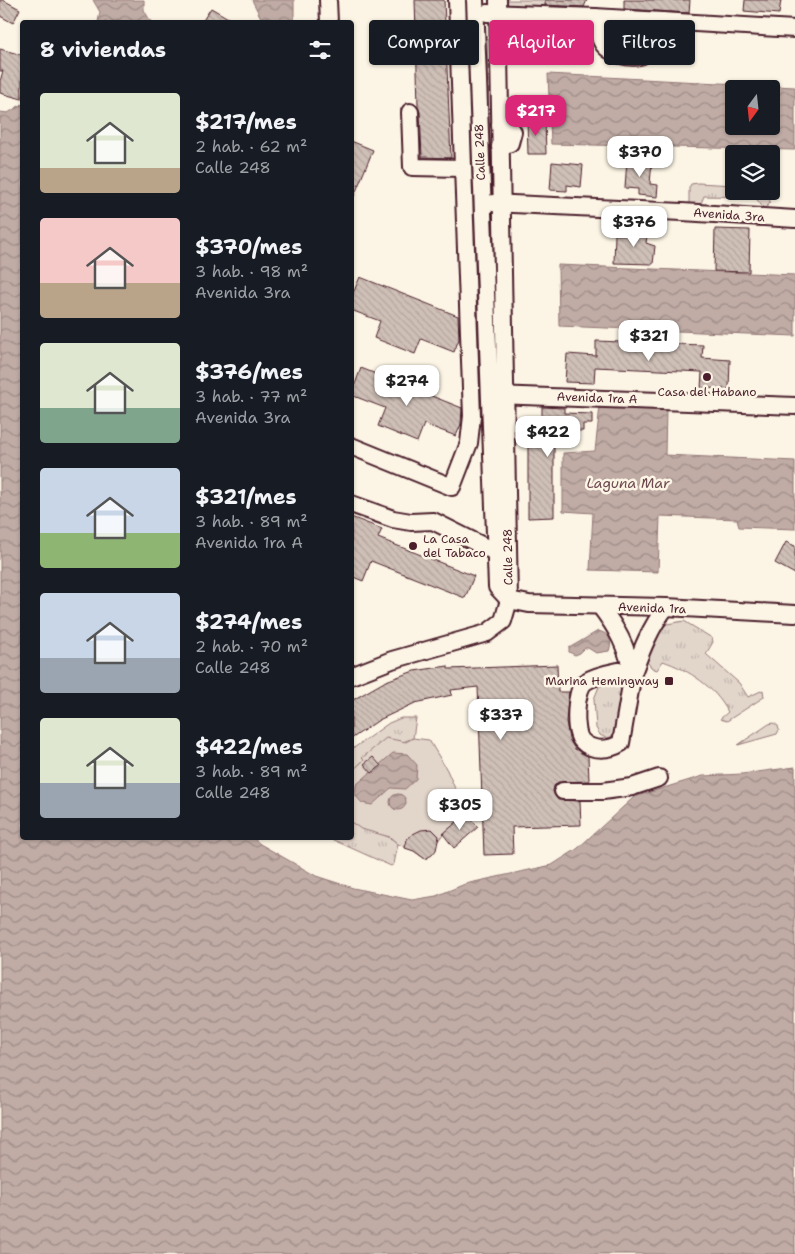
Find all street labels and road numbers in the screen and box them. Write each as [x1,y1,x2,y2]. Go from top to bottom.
street label: Calle 248 [471,123,489,181]
street label: Avenida 3ra [693,205,766,226]
street label: Avenida 1ra A [556,389,638,407]
street label: Calle 248 [500,528,516,586]
street label: Avenida 1ra [618,599,687,617]

